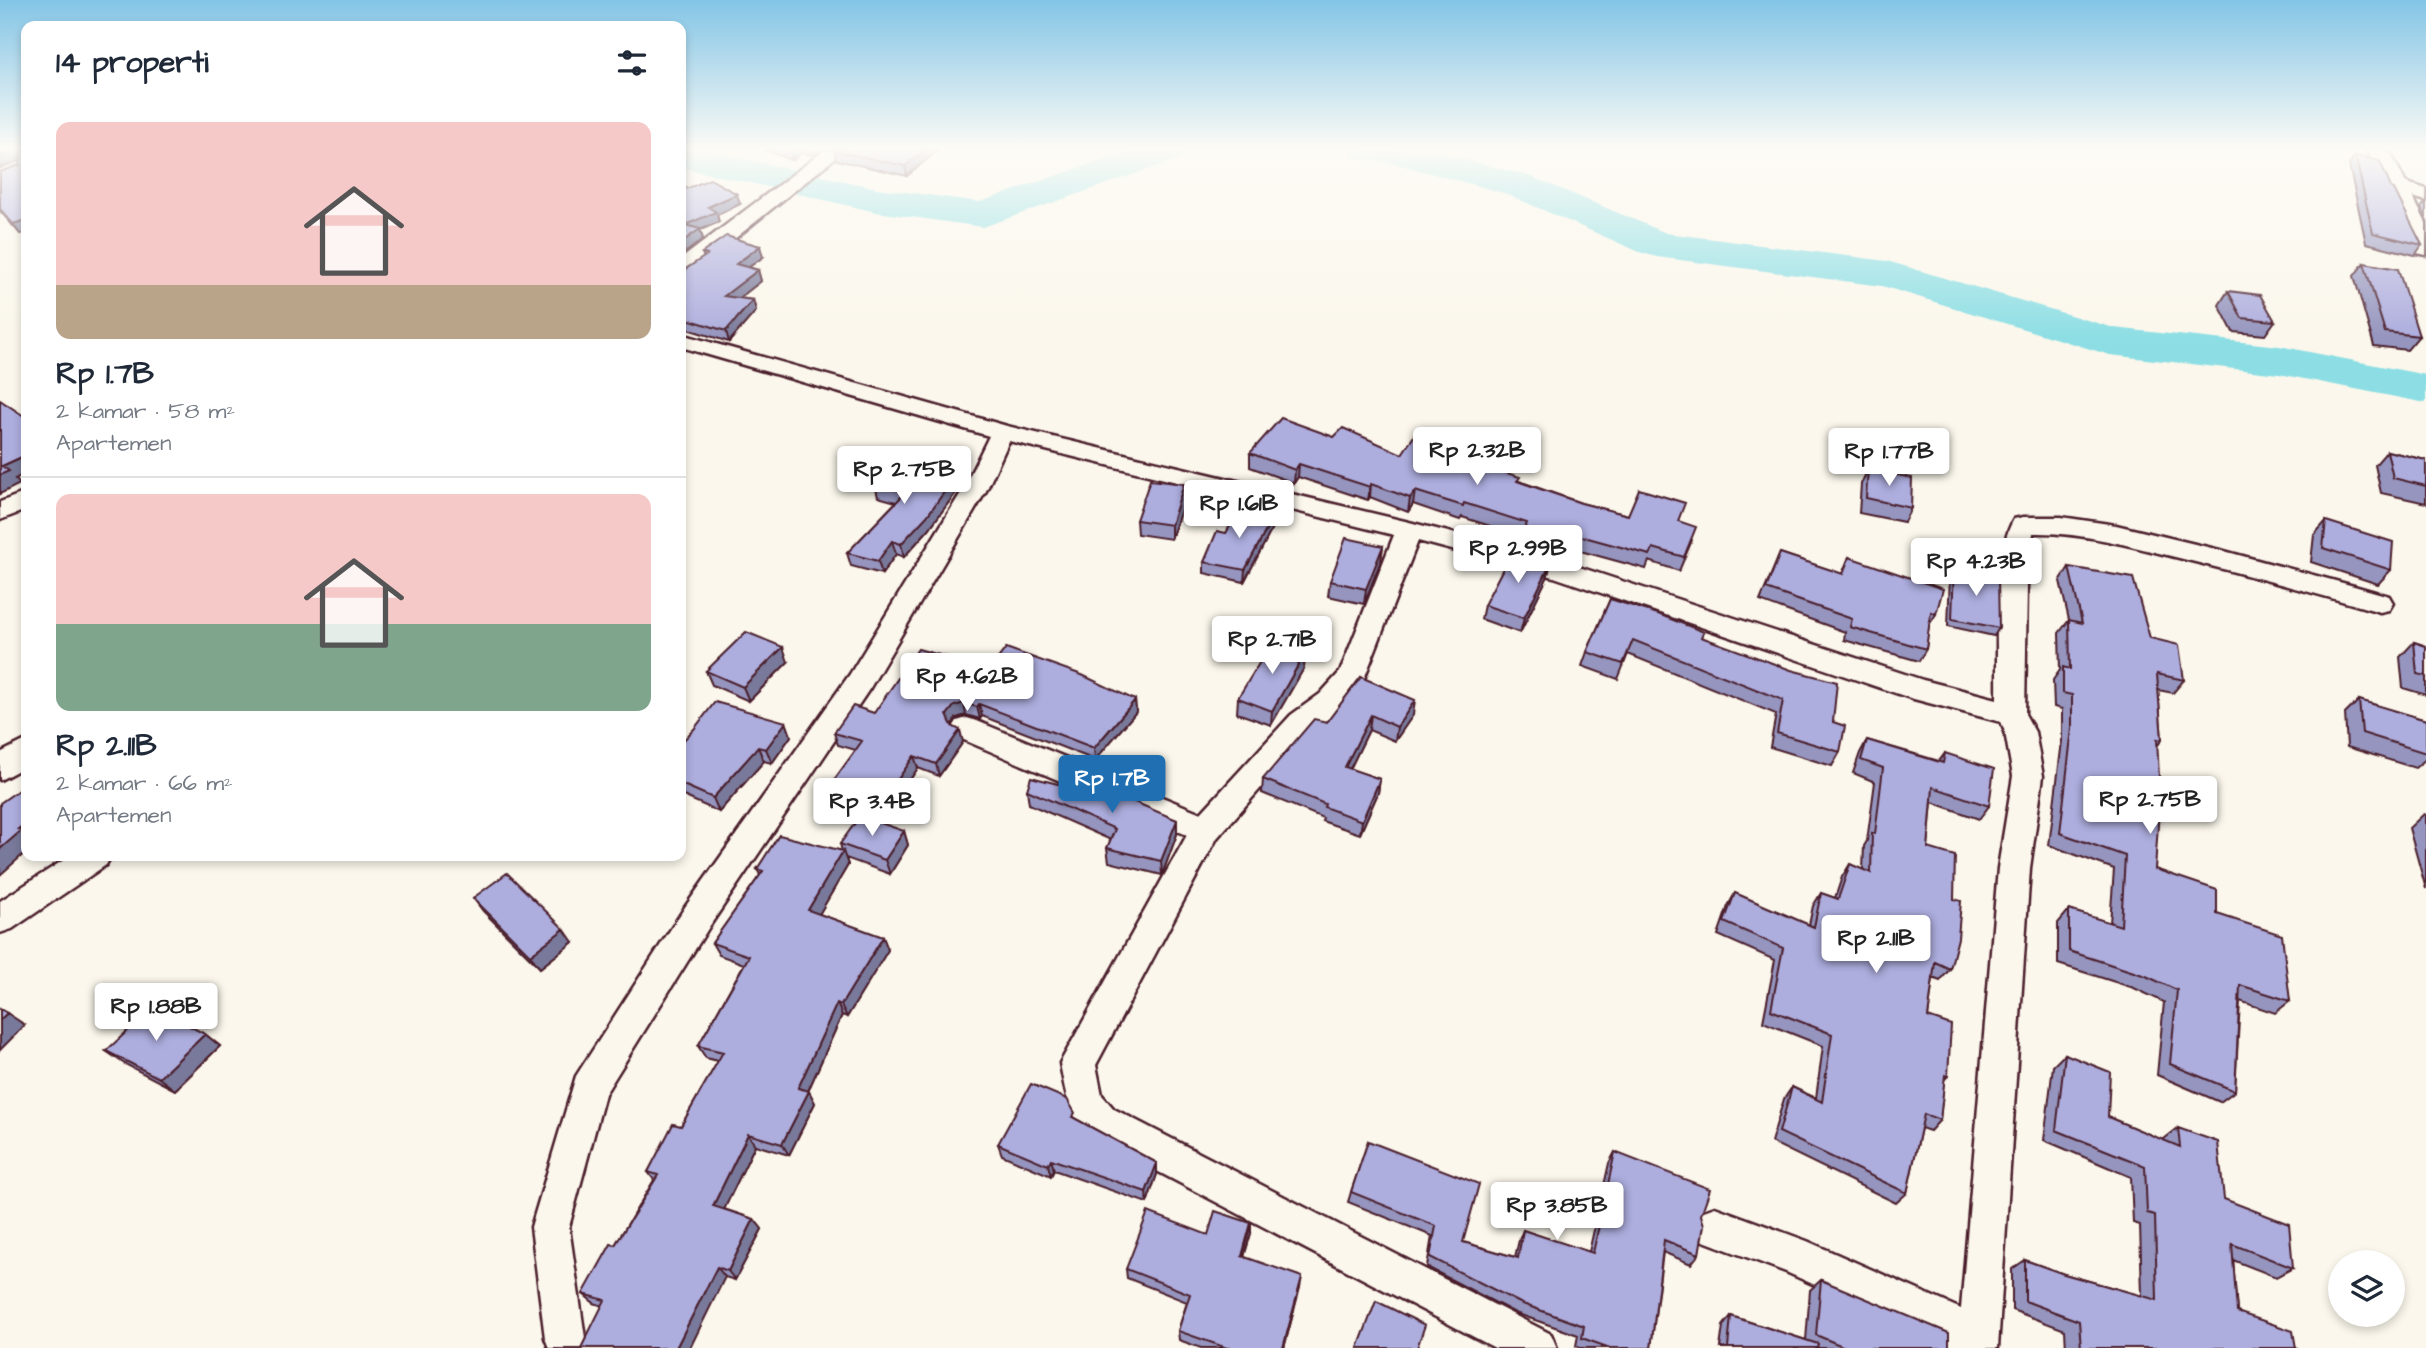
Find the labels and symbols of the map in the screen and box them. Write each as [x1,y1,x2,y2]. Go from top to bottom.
pin: Rp 2.32B [1405,428,1549,487]
pin: Rp 1.77B [1817,428,1961,488]
pin: Rp 2.75B [832,447,976,506]
pin: Rp 1.61B [1167,480,1311,540]
pin: Rp 2.99B [1446,526,1590,585]
pin: Rp 4.23B [1904,538,2048,598]
pin: Rp 2.71B [1200,616,1344,676]
pin: Rp 4.62B [895,654,1039,713]
pin: Rp 1.7B [1047,756,1177,815]
pin: Rp 2.75B [2078,776,2222,836]
pin: Rp 3.4B [807,778,937,838]
pin: Rp 2.11B [1804,916,1948,975]
pin: Rp 1.88B [84,984,228,1043]
pin: Rp 3.85B [1485,1182,1629,1242]

